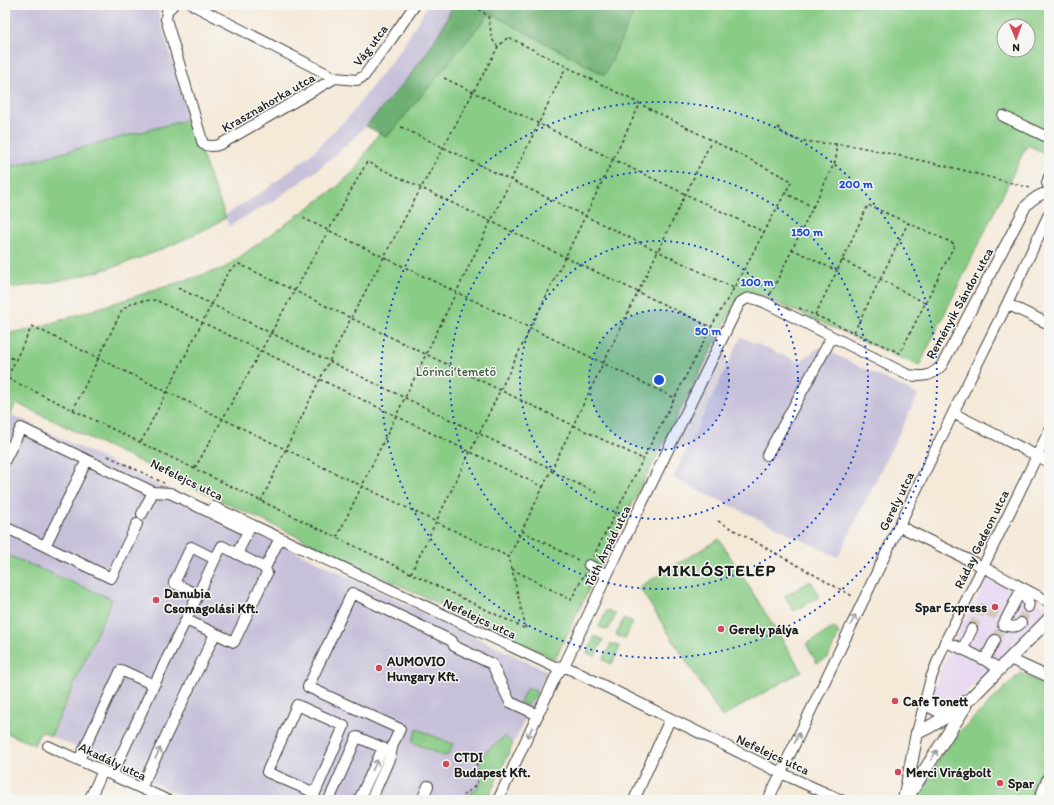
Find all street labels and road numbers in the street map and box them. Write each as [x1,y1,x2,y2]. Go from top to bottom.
street label: Vág utca [350,21,391,69]
street label: Krasznahorka utca [219,69,318,135]
street label: Reményik Sándor utca [923,245,996,361]
street label: Nefelejcs utca [148,455,226,504]
street label: Gerely utca [876,469,917,533]
street label: Ráday Gedeon utca [951,487,1012,591]
street label: Tóth Árpád utca [581,503,634,589]
street label: Nefelejcs utca [441,595,519,642]
street label: Nefelejcs utca [734,731,812,778]
street label: Akadály utca [77,739,149,784]

